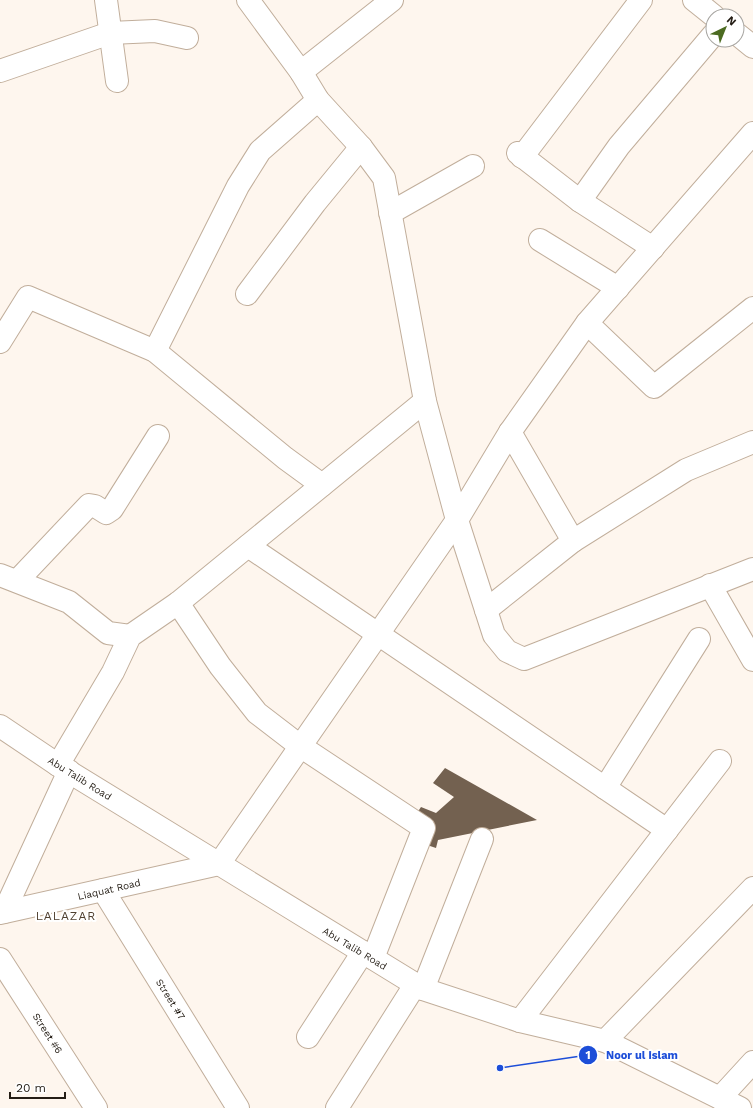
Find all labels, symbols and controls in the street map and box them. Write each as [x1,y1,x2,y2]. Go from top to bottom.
north arrow [705,8,745,48]
text: N [724,14,739,29]
street label: Abu Talib Road [46,755,113,802]
street label: Liaquat Road [77,877,142,902]
district label: LALAZAR [36,909,96,923]
street label: Abu Talib Road [321,925,389,972]
street label: Street #7 [154,977,188,1022]
street label: Street #6 [30,1011,65,1056]
callout: Noor ul islam [578,1043,687,1066]
text: 1 [585,1048,591,1062]
text: Noor ul islam [606,1049,678,1062]
scale bar [10,1074,65,1100]
text: 20 m [16,1081,46,1095]

